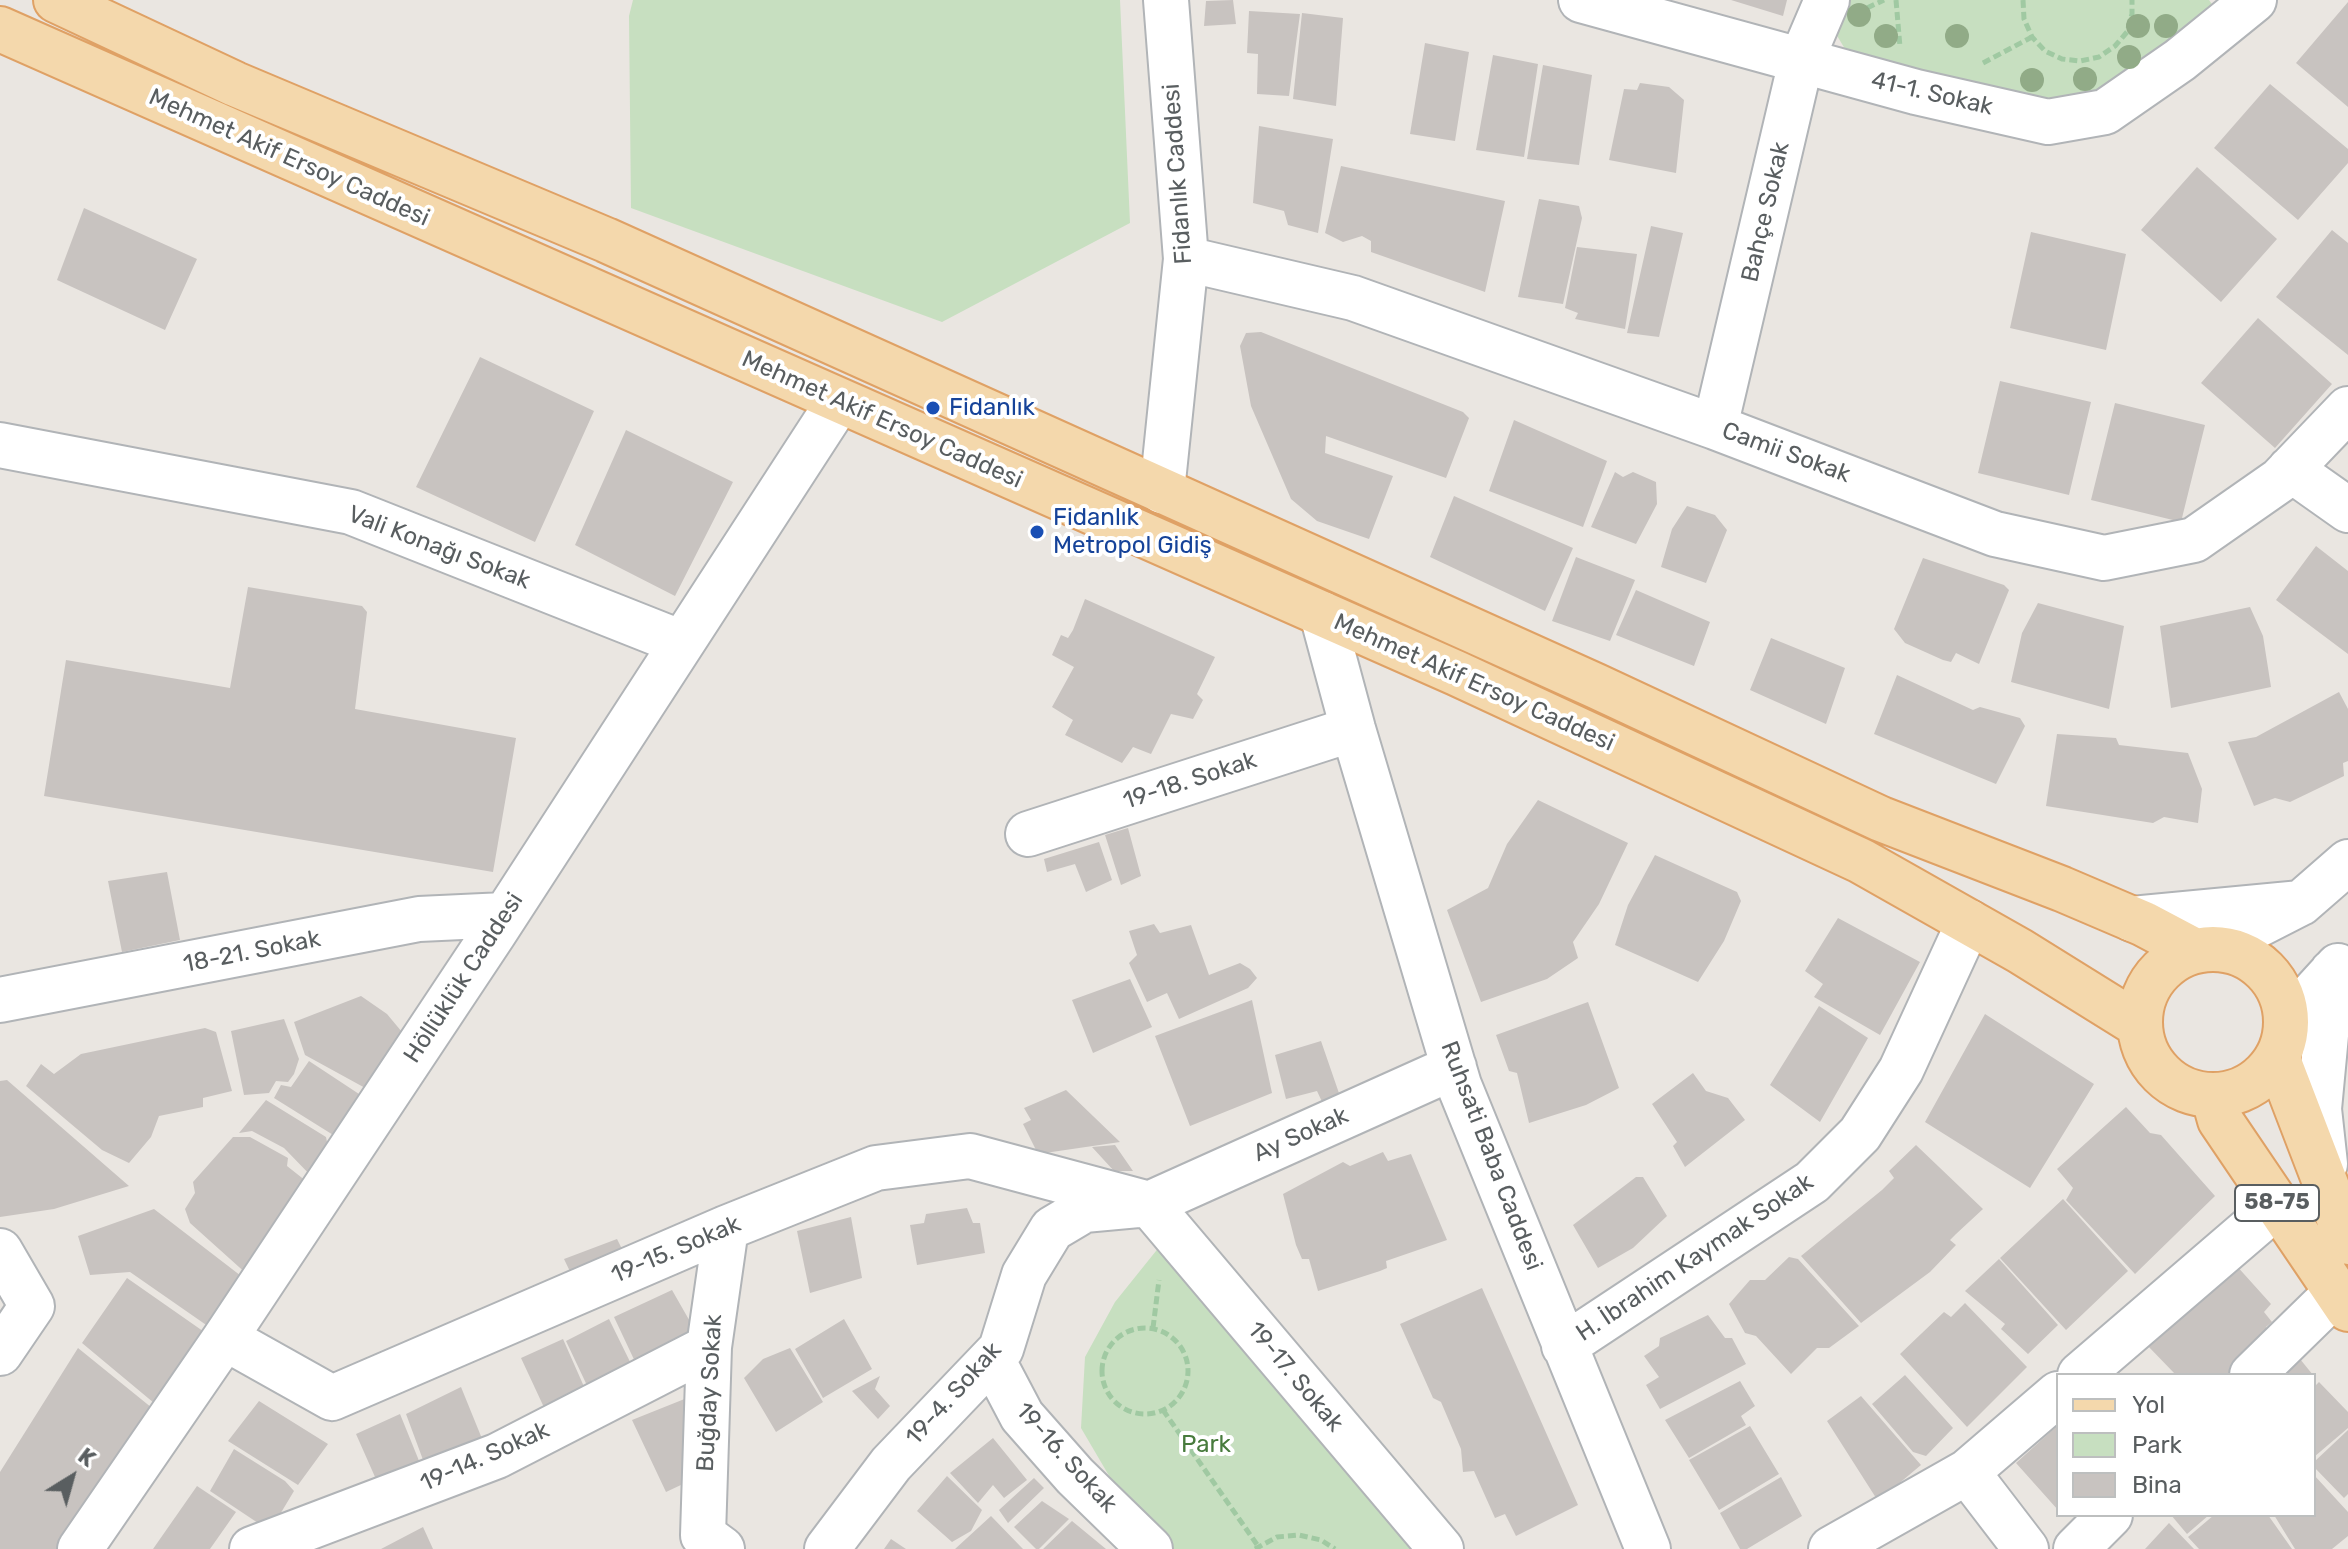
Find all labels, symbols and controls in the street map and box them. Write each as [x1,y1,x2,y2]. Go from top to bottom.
street label: 41-1. Sokak [1868,66,1996,122]
street label: Mehmet Akif Ersoy Caddesi [144,83,434,233]
street label: Fidanlık Caddesi [1157,83,1199,265]
street label: Bahçe Sokak [1736,139,1796,285]
street label: Mehmet Akif Ersoy Caddesi [737,345,1027,495]
place label: Fidanlık [949,394,1035,422]
marker: Fidanlık [924,399,942,417]
street label: Camii Sokak [1718,416,1854,490]
street label: Vali Konağı Sokak [344,500,534,596]
place label: Fidanlık Metropol Gidiş [1053,504,1212,560]
marker: Fidanlık Metropol Gidiş [1028,523,1046,541]
street label: Mehmet Akif Ersoy Caddesi [1329,608,1619,758]
street label: 19-18. Sokak [1120,746,1260,816]
street label: Höllüklük Caddesi [398,887,530,1069]
street label: 18-21. Sokak [181,925,323,979]
street label: Ruhsati Baba Caddesi [1434,1037,1548,1275]
street label: Ay Sokak [1249,1101,1353,1169]
street label: H. İbrahim Kaymak Sokak [1571,1168,1819,1348]
road number: 58-75 [2235,1185,2319,1221]
street label: 19-15. Sokak [607,1210,745,1290]
street label: Buğday Sokak [691,1314,729,1472]
street label: 19-17. Sokak [1241,1316,1349,1438]
street label: 19-4. Sokak [900,1337,1008,1451]
legend [2056,1373,2316,1517]
text: Yol [2132,1391,2165,1419]
street label: 19-16. Sokak [1009,1397,1123,1519]
street label: 19-14. Sokak [416,1416,554,1498]
park label: Park [1181,1431,1231,1459]
text: Park [2132,1431,2182,1459]
north arrow [32,1437,112,1517]
text: K [73,1442,101,1473]
text: Bina [2132,1471,2182,1499]

